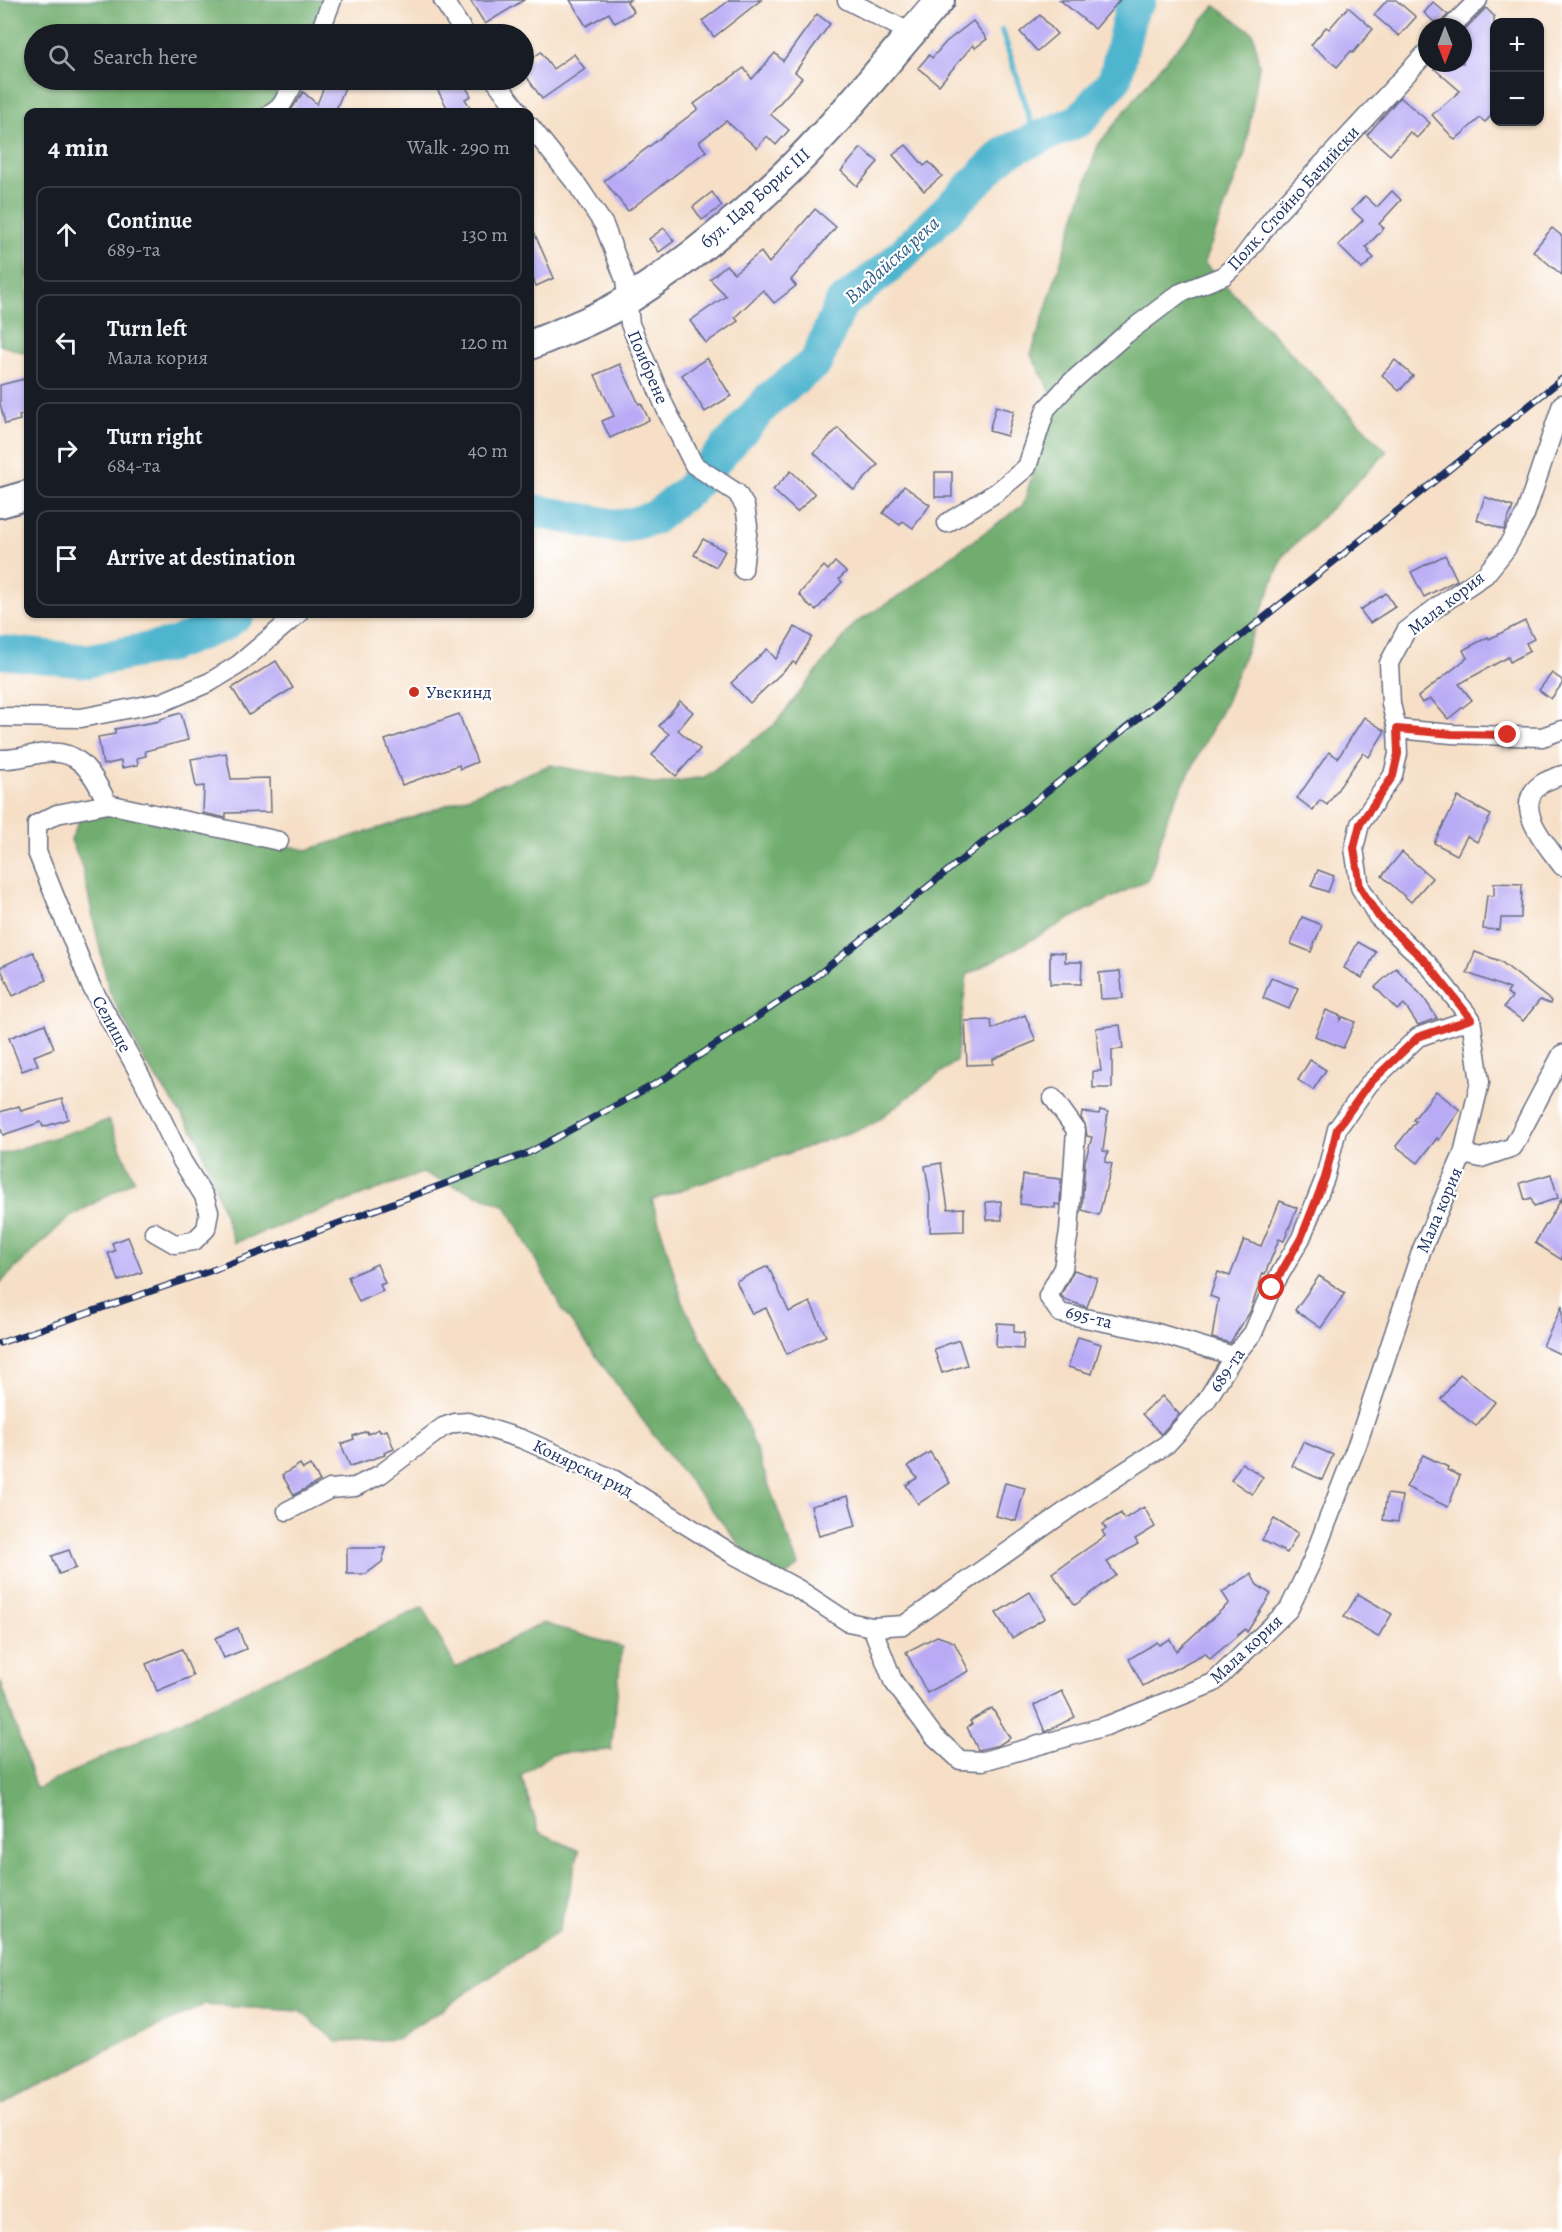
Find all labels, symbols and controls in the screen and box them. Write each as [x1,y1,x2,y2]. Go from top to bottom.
north arrow [1418,18,1472,72]
map controls [1490,18,1544,126]
button: + [1490,18,1544,72]
search box [24,24,534,90]
icon: search [45,41,78,74]
text: Search here [93,42,198,72]
button: − [1490,72,1544,126]
street label: Полк. Стойно Бачийски [1222,120,1364,276]
text: 4 min [48,130,109,165]
text: Walk · 290 m [407,134,510,161]
street label: бул. Цар Борис III [695,142,815,254]
text: Continue [107,206,192,236]
water label: Владайска река [839,210,945,310]
icon: ahead [50,218,83,251]
text: 130 m [462,221,508,248]
text: 689-та [107,236,161,263]
text: Turn left [107,314,187,344]
icon: left [50,326,83,359]
street label: Поибрене [622,326,674,408]
text: 120 m [460,329,508,356]
text: Мала кория [107,344,208,371]
text: Turn right [107,422,203,452]
icon: right [50,434,83,467]
text: 40 m [468,437,508,464]
text: 684-та [107,452,161,479]
icon: arrive [50,542,83,575]
text: Arrive at destination [107,543,296,573]
street label: Мала кория [1403,566,1489,640]
place label: Увекинд [426,680,492,704]
marker: Увекинд [407,685,421,699]
route end [1494,721,1520,747]
street label: Селище [87,991,137,1057]
street label: Мала кория [1410,1163,1468,1257]
route start [1258,1274,1284,1300]
street label: 695-та [1063,1300,1116,1335]
street label: 689-та [1204,1343,1251,1397]
street label: Конярски рид [529,1433,637,1503]
street label: Мала кория [1205,1609,1287,1689]

